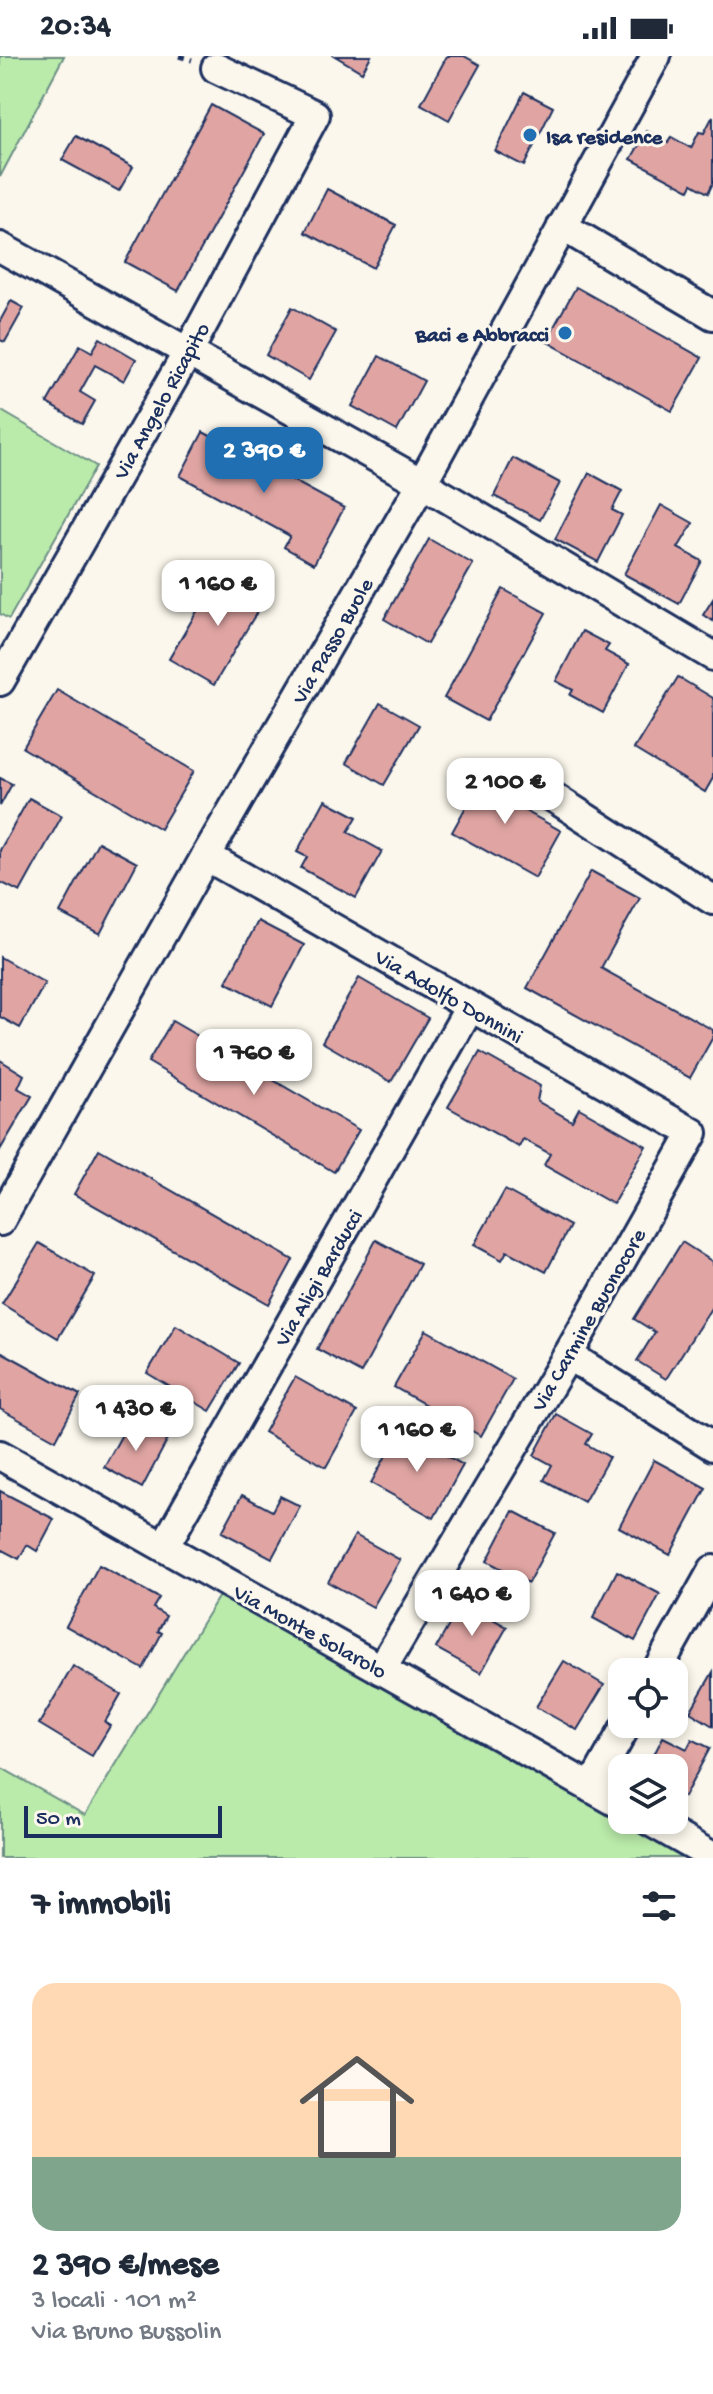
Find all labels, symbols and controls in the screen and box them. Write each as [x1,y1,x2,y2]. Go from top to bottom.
text: 20:34 [40,11,111,46]
marker: Isa residence [521,126,539,144]
place label: Isa residence [546,126,663,152]
street label: Via Angelo Ricapito [109,319,217,486]
place label: Baci e Abbracci [415,324,549,350]
marker: Baci e Abbracci [556,324,574,342]
pin: 2 390 € [190,427,338,495]
text: 2 390 € [223,437,305,468]
pin: 1 160 € [144,560,292,628]
text: 1 160 € [180,570,256,601]
street label: Via Passo Buole [288,574,381,710]
pin: 2 100 € [431,758,579,826]
text: 2 100 € [465,768,545,799]
street label: Via Adolfo Donnini [368,945,527,1051]
pin: 1 760 € [180,1029,328,1097]
text: 1 760 € [214,1039,294,1070]
street label: Via Aligi Barducci [270,1206,370,1353]
street label: Via Carmine Buonocore [527,1224,654,1418]
pin: 1 430 € [62,1385,210,1453]
text: 1 430 € [97,1395,175,1426]
pin: 1 160 € [343,1406,491,1474]
text: 1 160 € [379,1416,455,1447]
pin: 1 640 € [398,1570,546,1638]
street label: Via Monte Solarolo [227,1580,390,1686]
text: 1 640 € [433,1580,511,1611]
map controls [608,1658,688,1834]
button: locate [608,1658,688,1738]
button: layers [608,1754,688,1834]
scale bar [24,1802,222,1838]
text: 50 m [36,1807,81,1833]
icon: filters [637,1884,681,1928]
text: 7 immobili [32,1886,171,1926]
icon: home [285,2035,429,2179]
text: 2 390 €/mese [32,2247,219,2287]
text: 3 locali · 101 m² [32,2287,197,2318]
text: Via Bruno Bussolin [32,2318,221,2349]

